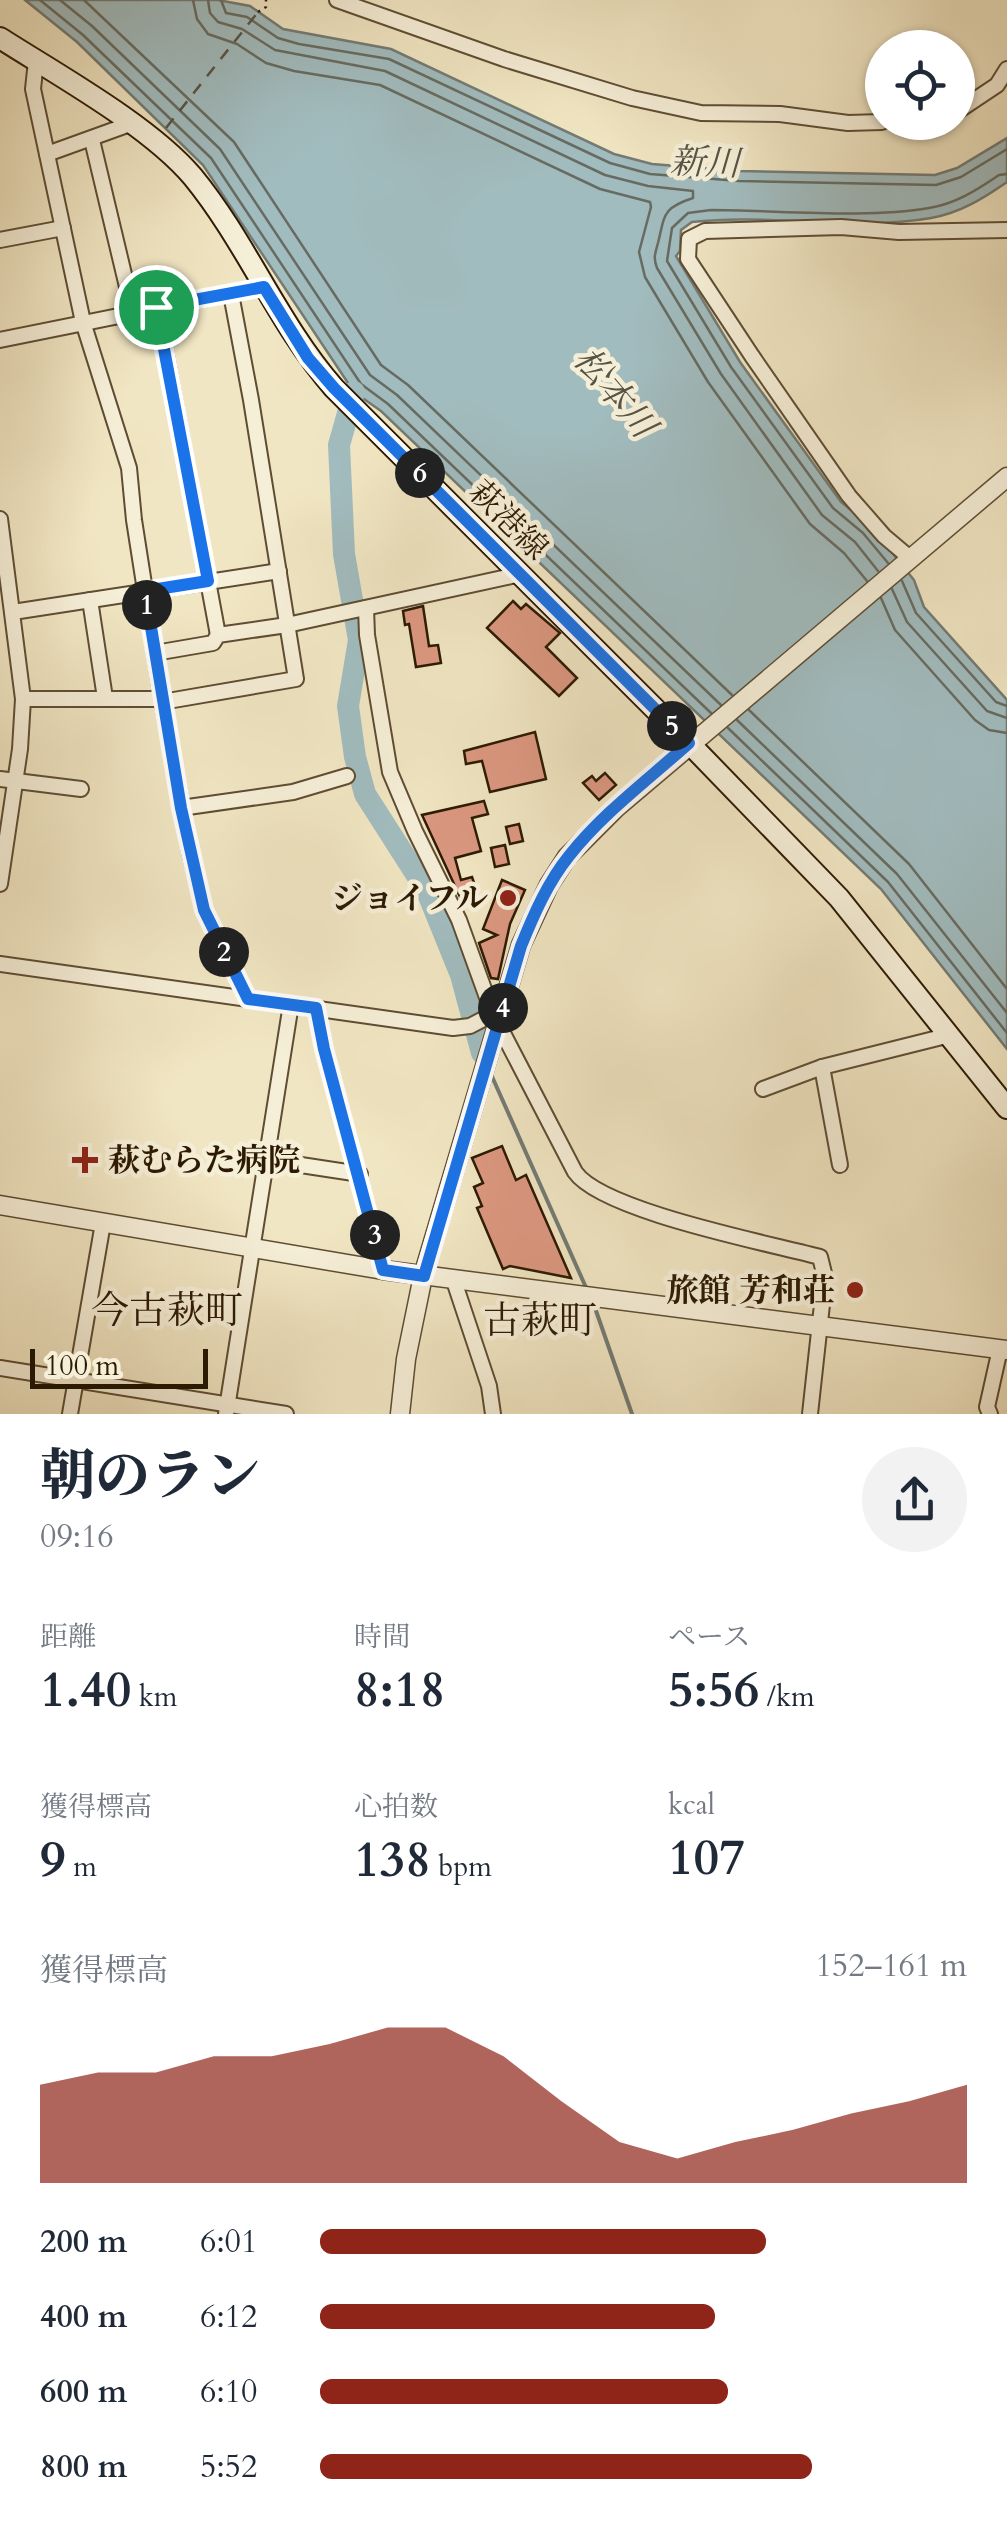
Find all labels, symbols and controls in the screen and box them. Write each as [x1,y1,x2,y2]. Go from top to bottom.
map controls [865,30,975,140]
button: locate [865,30,975,140]
water label: 新川 [669,138,745,188]
pin [114,265,199,350]
icon: arrive [129,280,184,335]
water label: 松本川 [562,337,669,451]
pin: 6 [395,448,445,498]
text: 6 [413,454,427,492]
street label: 萩港線 [459,471,558,570]
pin: 1 [122,580,172,630]
text: 1 [140,586,154,624]
pin: 5 [647,701,697,751]
text: 5 [665,707,679,745]
place label: ジョイフル [331,877,488,921]
marker: ジョイフル [497,887,519,909]
pin: 2 [199,927,249,977]
text: 2 [217,933,231,971]
pin: 4 [478,983,528,1033]
text: 4 [496,989,510,1027]
place label: 萩むらた病院 [108,1139,300,1183]
marker: 萩むらた病院 [72,1147,98,1173]
pin: 3 [350,1210,400,1260]
text: 3 [368,1216,382,1254]
place label: 旅館 芳和荘 [666,1269,835,1313]
marker: 旅館 芳和荘 [844,1279,866,1301]
district label: 今古萩町 [91,1285,243,1337]
district label: 古萩町 [483,1295,597,1347]
scale bar [30,1344,208,1388]
text: 100 m [45,1347,119,1385]
text: 朝のラン [40,1440,260,1514]
button: share [862,1447,967,1552]
text: 09:16 [40,1515,114,1559]
text: 距離 [40,1618,96,1656]
text: 時間 [354,1618,410,1656]
text: ペース [668,1618,751,1656]
text: 1.40 [40,1656,131,1724]
text: 8:18 [354,1656,445,1724]
text: 5:56 [668,1656,759,1724]
text: km [131,1678,178,1716]
text: /km [759,1678,815,1716]
text: kcal [668,1786,715,1824]
text: 獲得標高 [40,1788,152,1826]
text: 心拍数 [354,1788,438,1826]
text: 107 [668,1824,745,1892]
text: 9 [40,1826,66,1894]
text: 138 [354,1826,431,1894]
text: m [66,1848,97,1886]
text: bpm [431,1848,492,1886]
text: 152–161 m [815,1944,967,1988]
text: 獲得標高 [40,1949,168,1993]
text: 200 m [40,2220,127,2264]
text: 6:01 [200,2220,257,2264]
text: 400 m [40,2295,127,2339]
text: 6:12 [200,2295,257,2339]
text: 600 m [40,2370,127,2414]
text: 6:10 [200,2370,257,2414]
text: 800 m [40,2445,127,2489]
text: 5:52 [200,2445,257,2489]

